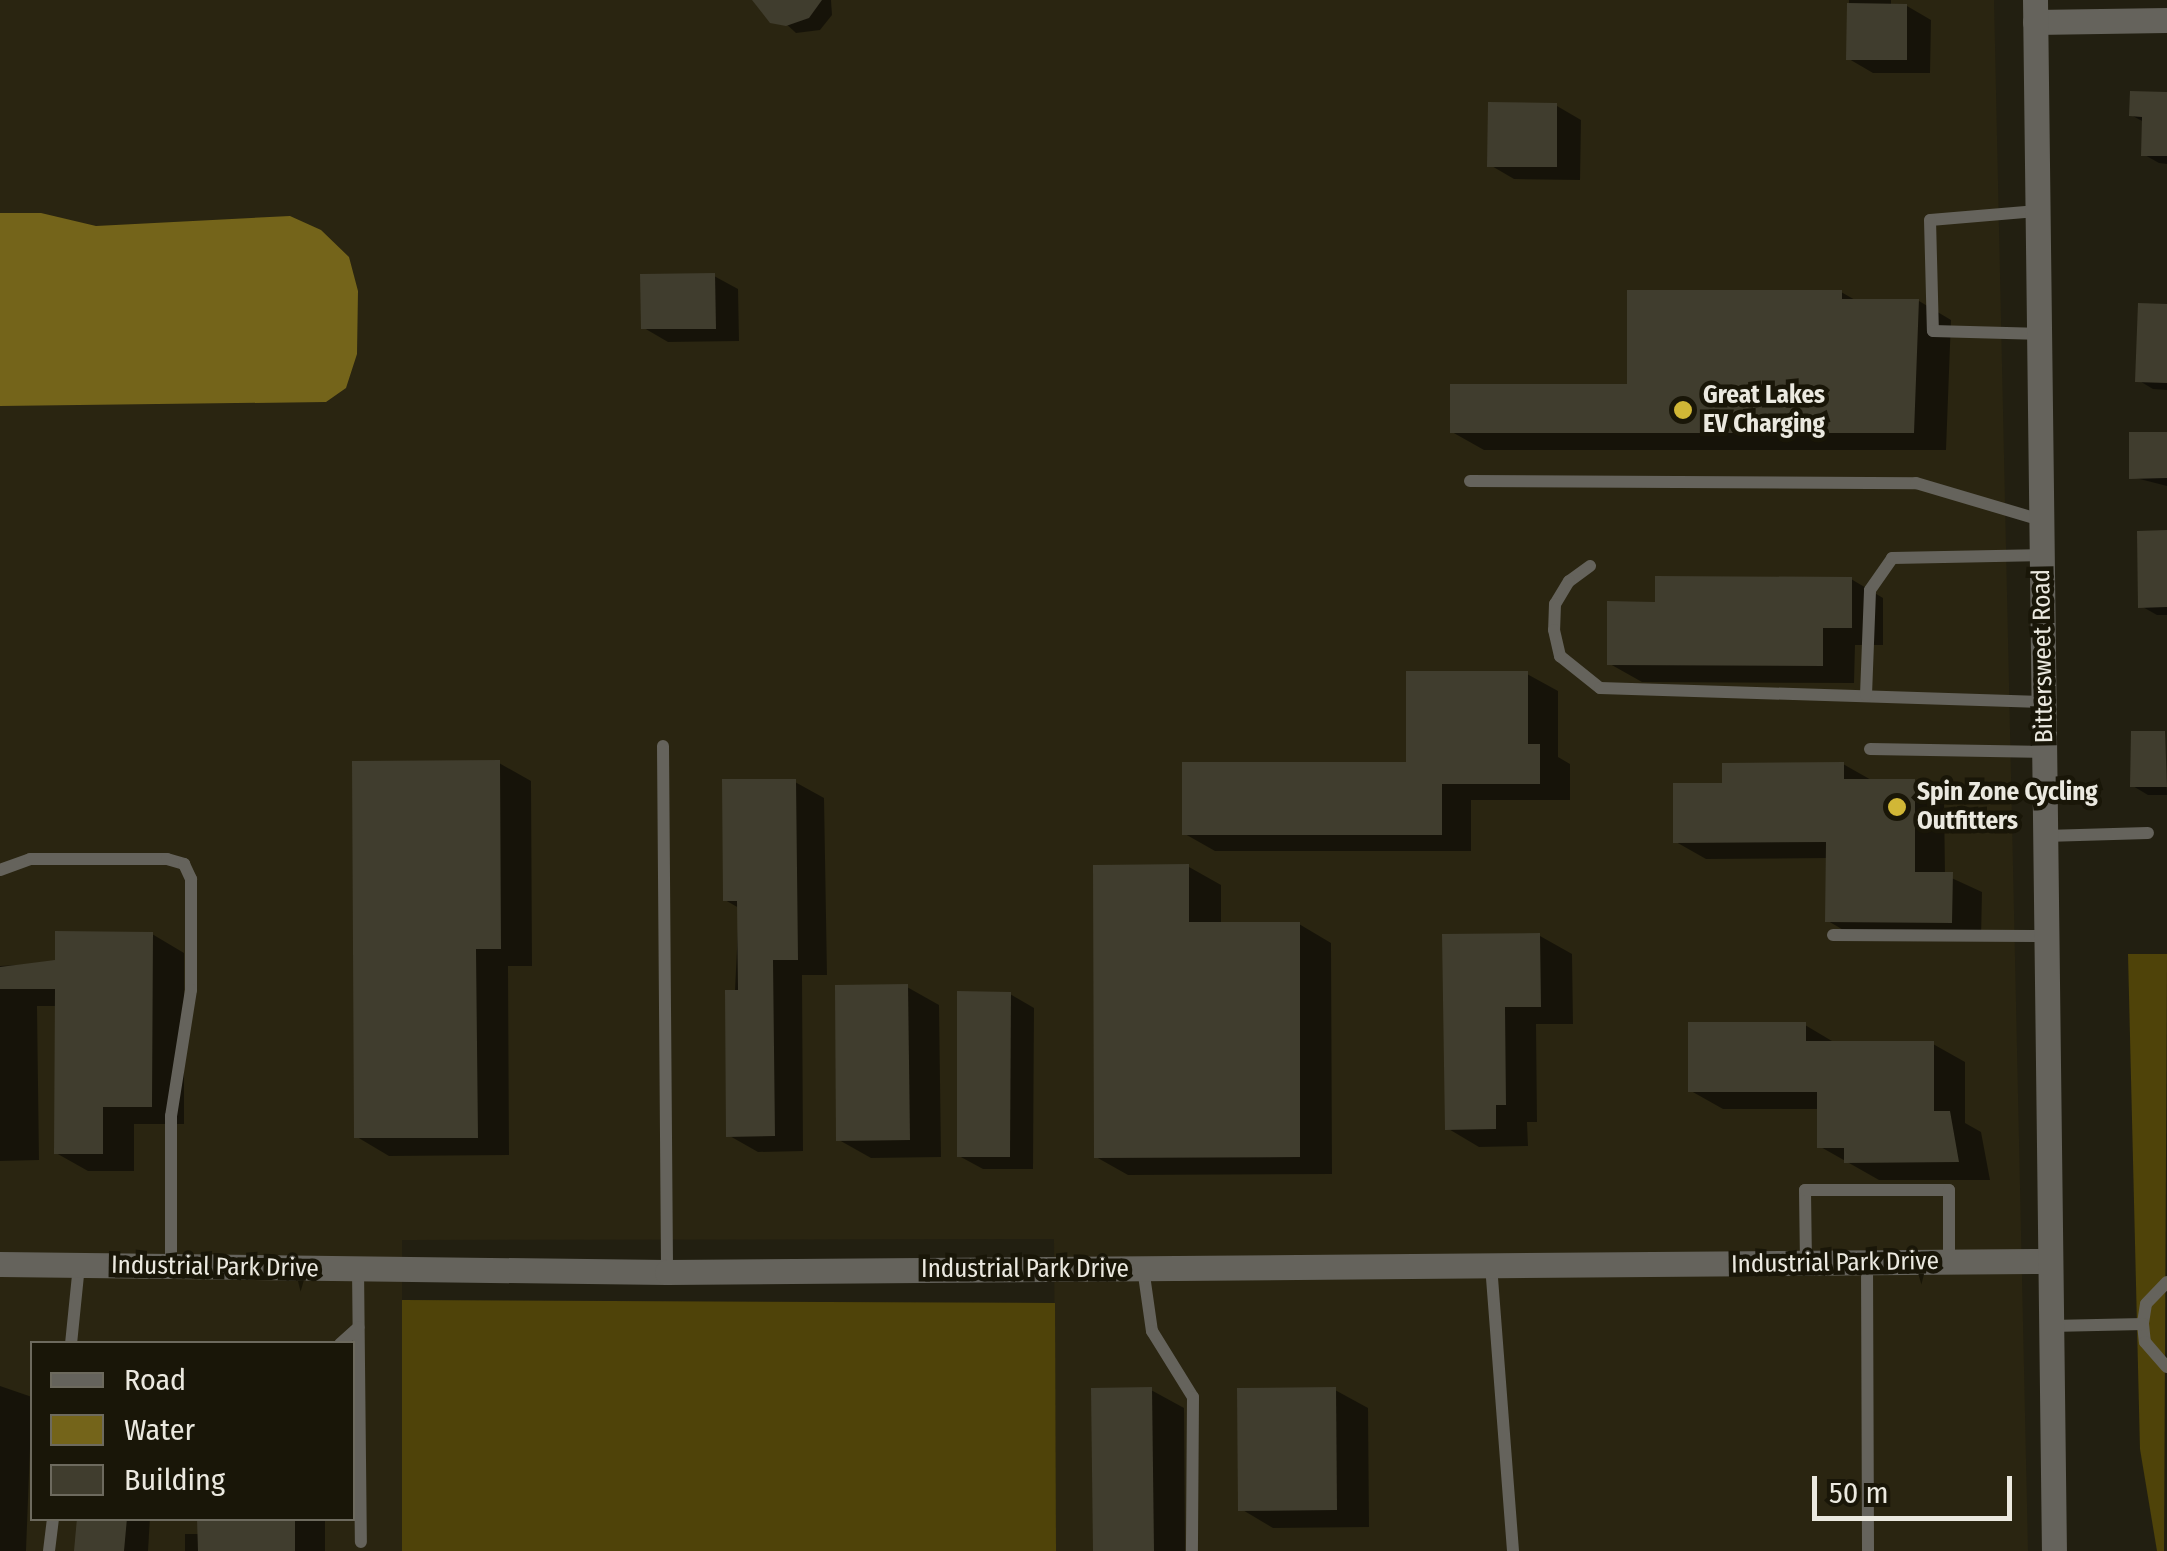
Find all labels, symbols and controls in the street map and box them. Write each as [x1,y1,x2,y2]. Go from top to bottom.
place label: Great Lakes EV Charging [1703,381,1825,440]
marker: Great Lakes EV Charging [1672,399,1694,421]
street label: Bittersweet Road [2026,569,2060,743]
place label: Spin Zone Cycling Outfitters [1917,778,2098,837]
marker: Spin Zone Cycling Outfitters [1886,796,1908,818]
street label: Industrial Park Drive [1731,1246,1939,1280]
street label: Industrial Park Drive [111,1250,319,1284]
street label: Industrial Park Drive [921,1254,1129,1284]
legend [30,1341,355,1521]
text: Road [124,1362,186,1398]
text: Water [124,1412,195,1448]
scale bar [1817,1456,2017,1518]
text: Building [124,1462,225,1498]
text: 50 m [1829,1475,1889,1511]

